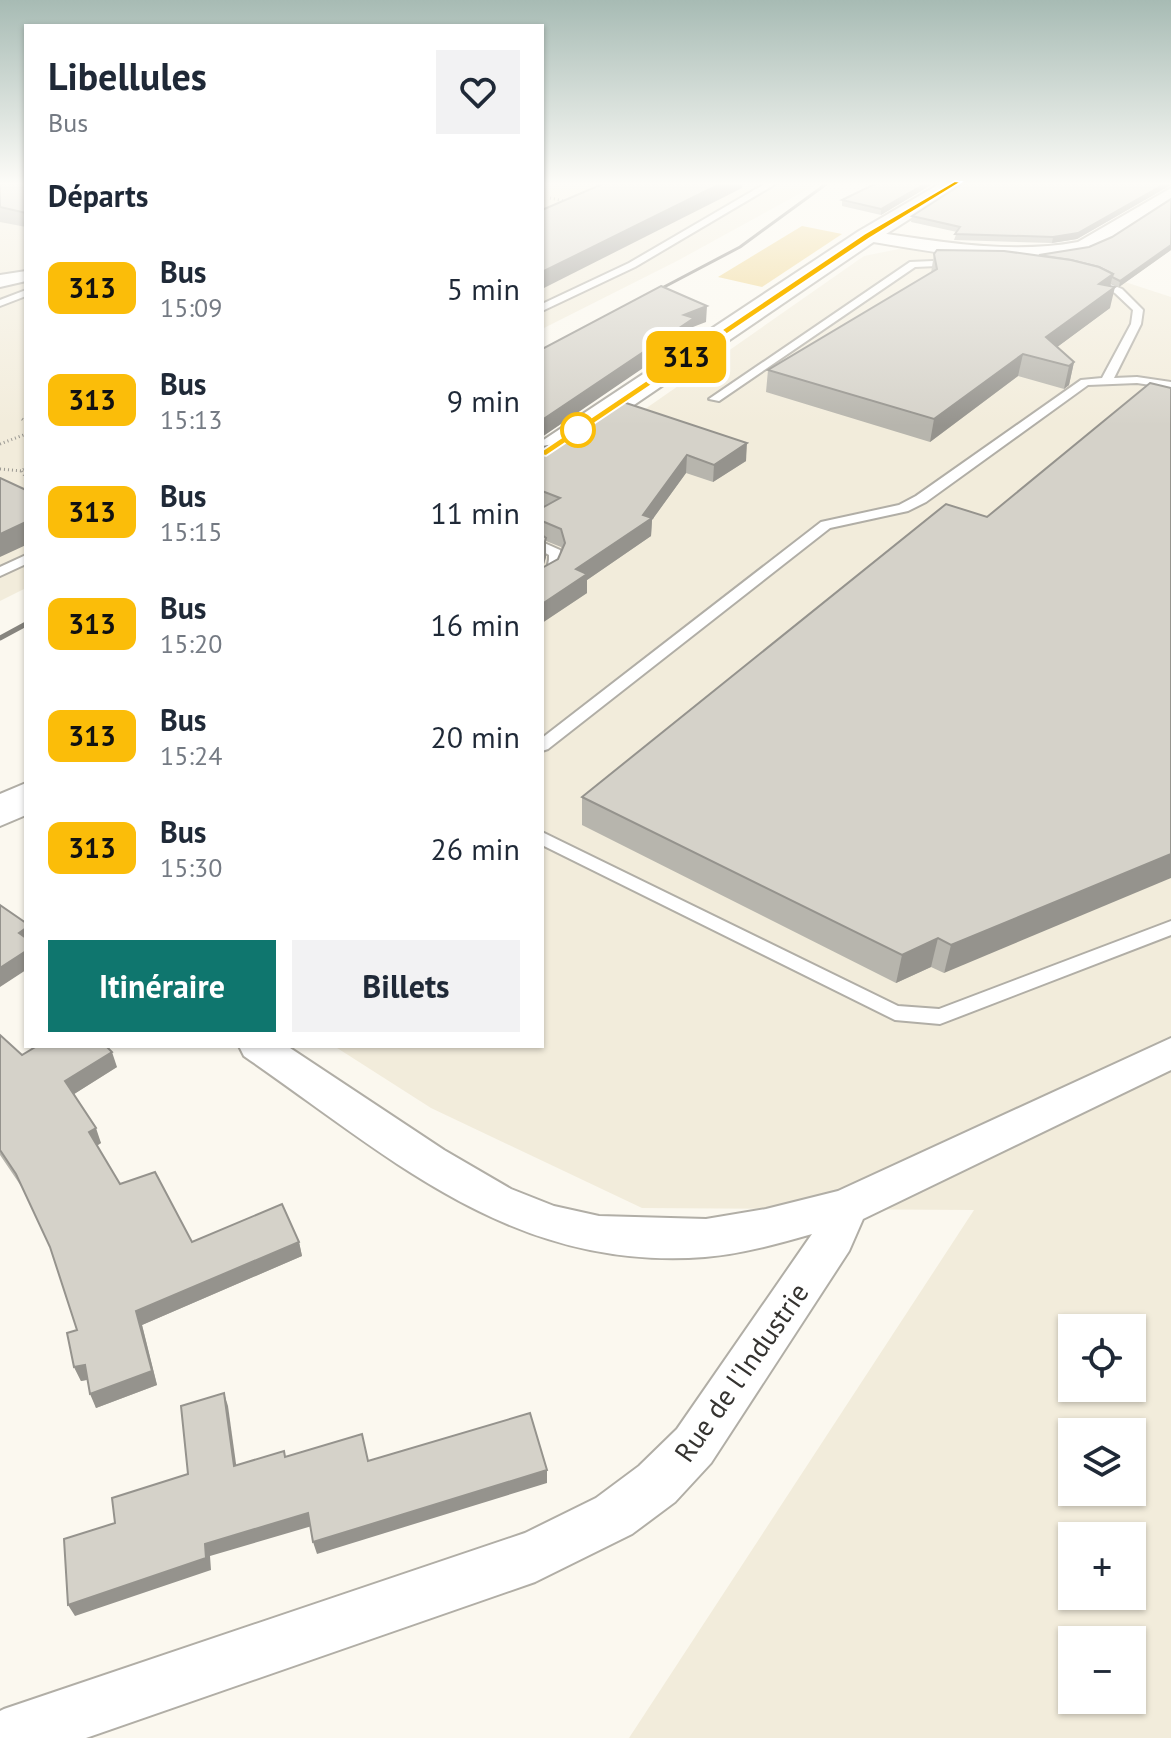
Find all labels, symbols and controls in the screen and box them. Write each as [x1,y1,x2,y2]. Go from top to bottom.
button: heart [436,50,520,134]
text: Libellules [48,51,207,100]
text: Bus [48,106,88,139]
text: Départs [48,176,148,215]
text: Bus [160,252,207,291]
text: 313 [68,269,116,306]
text: 5 min [447,269,520,308]
text: 15:09 [160,291,222,324]
line badge: 313 [640,331,732,383]
text: 313 [662,338,710,375]
text: Bus [160,364,207,403]
text: 313 [68,381,116,418]
text: 9 min [447,381,520,420]
text: 15:13 [160,403,222,436]
unlabelled marker [561,413,595,447]
text: Bus [160,476,207,515]
text: 313 [68,493,116,530]
text: 11 min [430,493,520,532]
text: 15:15 [160,515,222,548]
text: Bus [160,588,207,627]
text: 313 [68,605,116,642]
text: 16 min [430,605,520,644]
text: 15:20 [160,627,222,660]
text: Bus [160,700,207,739]
text: 313 [68,717,116,754]
text: 20 min [430,717,520,756]
text: 15:24 [160,739,222,772]
text: Bus [160,812,207,851]
text: 313 [68,829,116,866]
text: 26 min [430,829,520,868]
text: 15:30 [160,851,222,884]
button: Itinéraire [48,940,276,1032]
button: Billets [292,940,520,1032]
street label: Rue de l'Industrie [666,1275,816,1469]
map controls [1058,1314,1146,1714]
button: locate [1058,1314,1146,1402]
button: layers [1058,1418,1146,1506]
button: + [1058,1522,1146,1610]
button: − [1058,1626,1146,1714]

